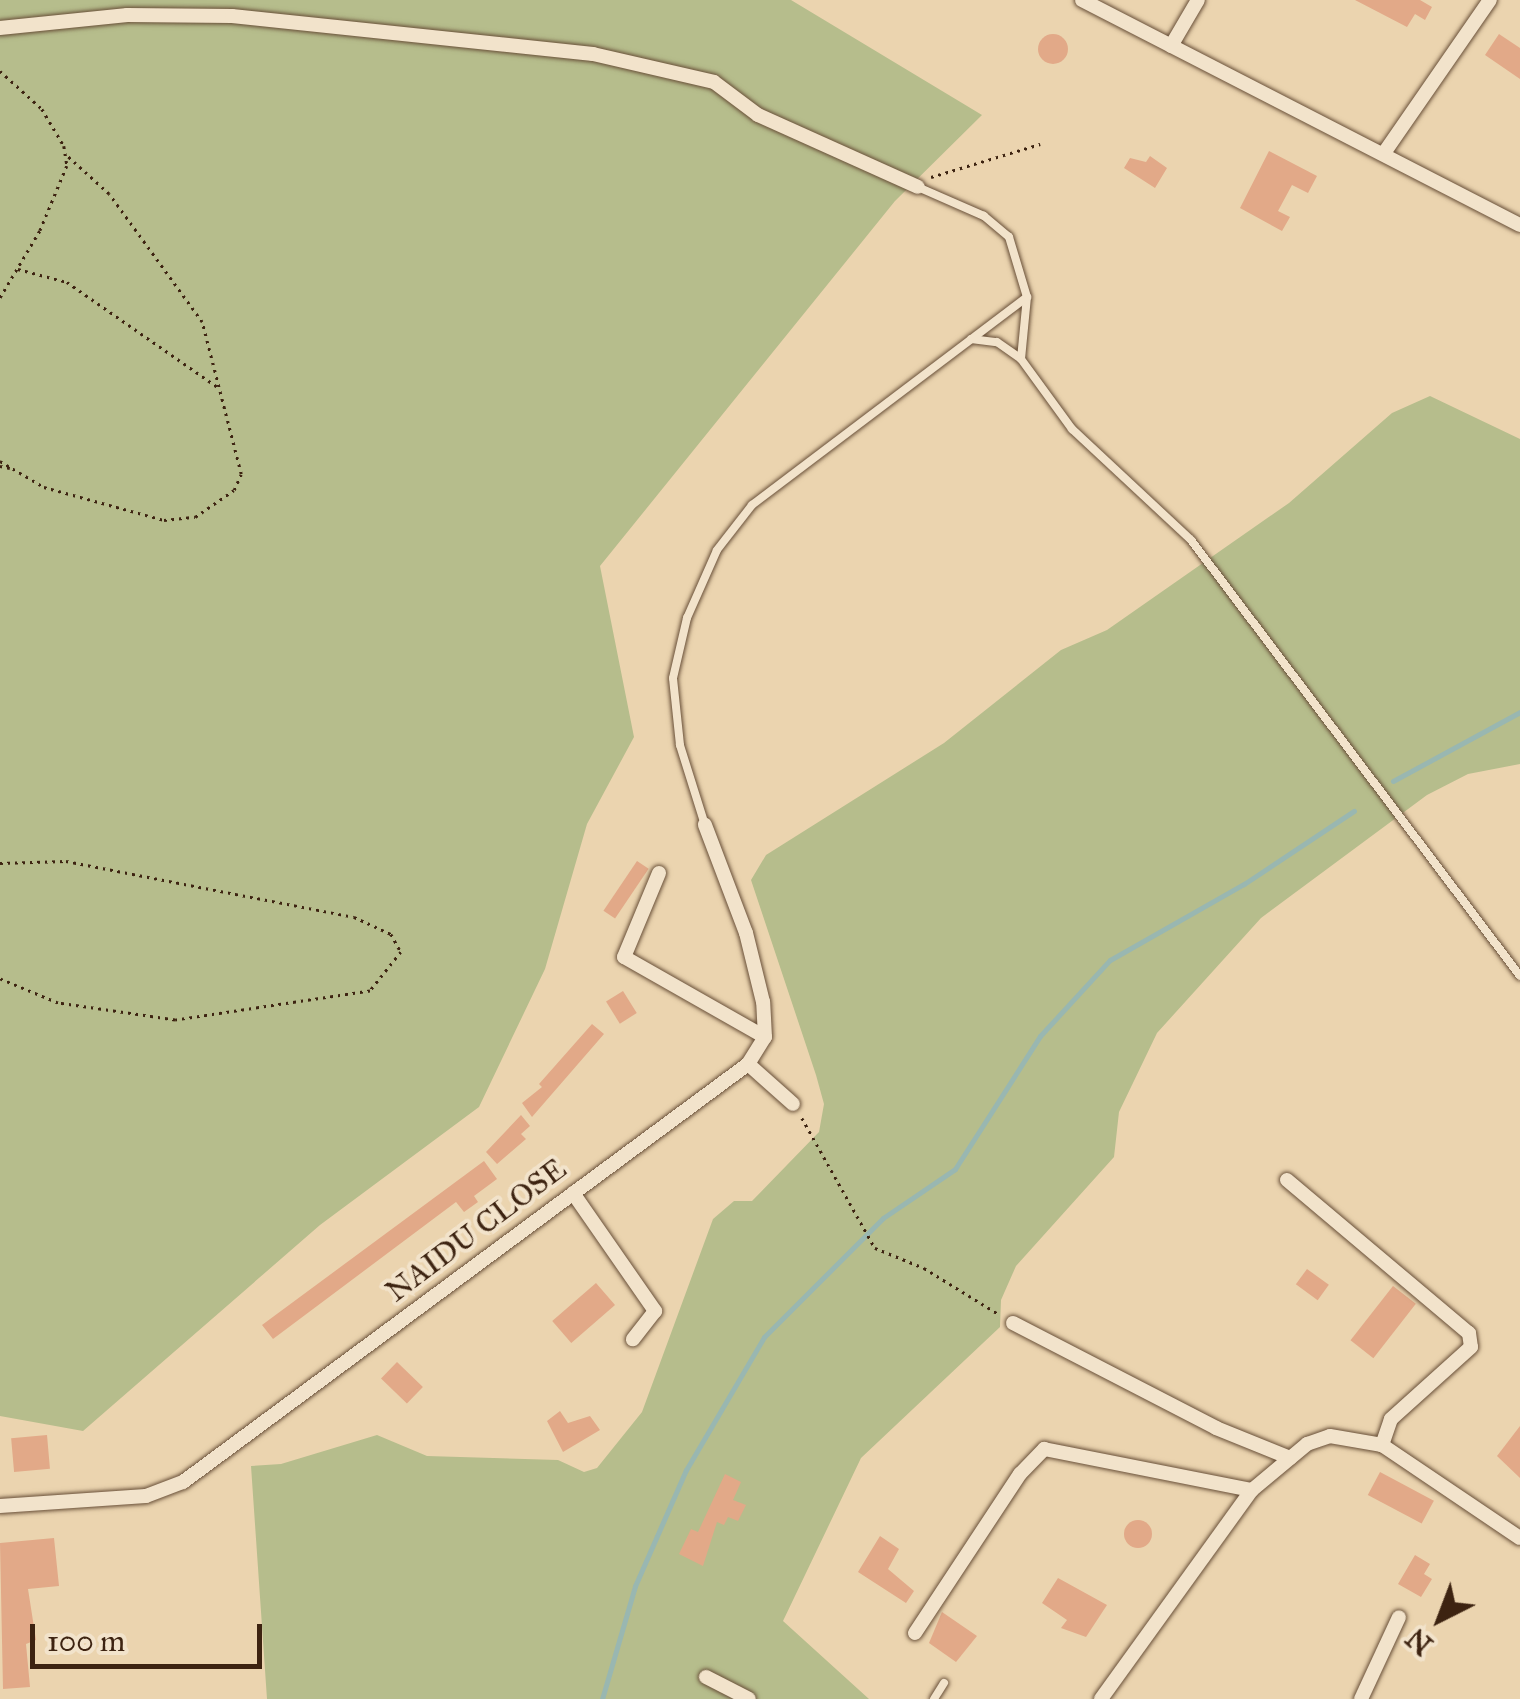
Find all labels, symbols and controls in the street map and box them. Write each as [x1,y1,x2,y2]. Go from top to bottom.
street label: NAIDU CLOSE [379,1151,573,1309]
north arrow [1390,1569,1490,1669]
scale bar [35,1604,268,1666]
text: N [1399,1621,1440,1663]
text: 100 m [47,1623,125,1659]

